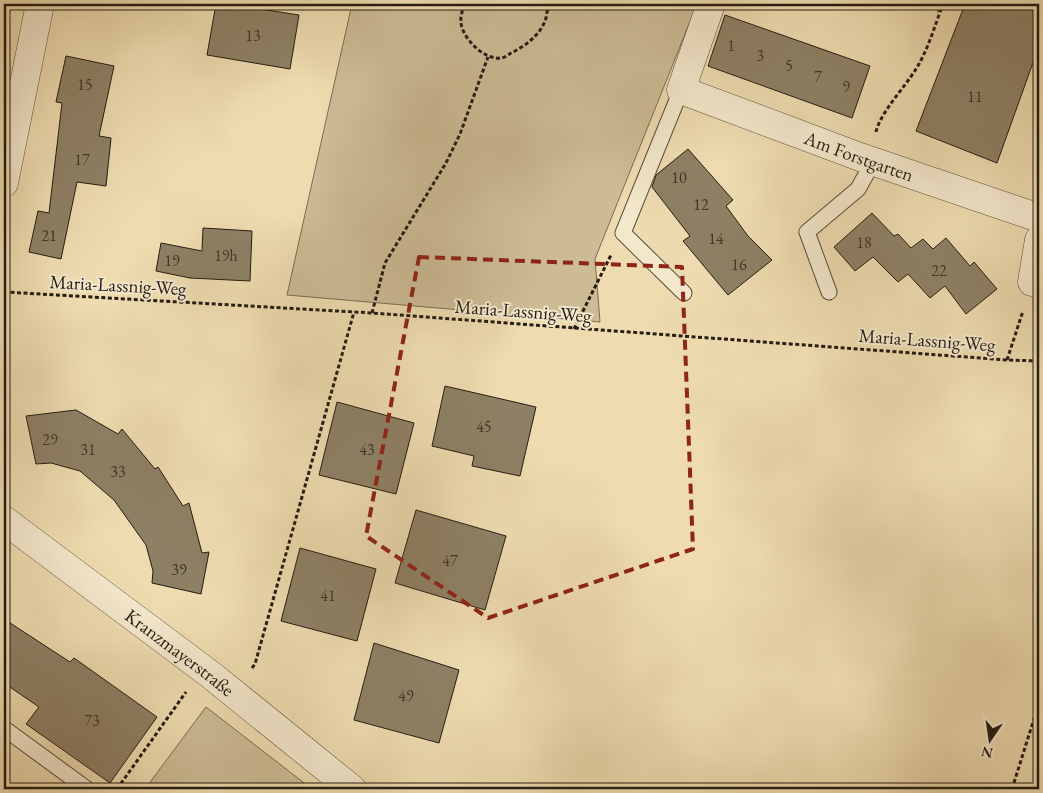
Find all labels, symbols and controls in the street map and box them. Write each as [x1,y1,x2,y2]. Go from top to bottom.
house number: 13 [245,25,261,46]
house number: 1 [727,35,735,56]
house number: 3 [756,45,764,66]
house number: 5 [785,55,793,76]
house number: 7 [814,66,822,87]
house number: 15 [77,74,93,95]
house number: 9 [842,76,850,97]
house number: 11 [967,86,983,107]
street label: Am Forstgarten [800,124,917,187]
house number: 17 [74,149,90,170]
house number: 10 [671,167,687,188]
house number: 12 [693,194,709,215]
house number: 21 [41,225,57,246]
house number: 14 [708,228,724,249]
house number: 18 [856,232,872,253]
house number: 19h [214,245,238,266]
house number: 19 [164,250,180,271]
house number: 16 [731,254,747,275]
house number: 22 [931,260,947,281]
street label: Maria-Lassnig-Weg [49,269,188,301]
street label: Maria-Lassnig-Weg [454,294,593,328]
street label: Maria-Lassnig-Weg [858,323,997,357]
house number: 45 [476,416,492,437]
house number: 29 [42,429,58,450]
house number: 31 [80,439,96,460]
house number: 43 [359,439,375,460]
house number: 33 [110,461,126,482]
house number: 47 [442,550,458,571]
house number: 39 [171,559,187,580]
house number: 41 [320,585,336,606]
street label: Kranzmayerstraße [120,603,240,702]
house number: 49 [398,685,414,706]
house number: 73 [84,710,100,731]
north arrow [966,716,1016,766]
text: N [979,742,995,763]

